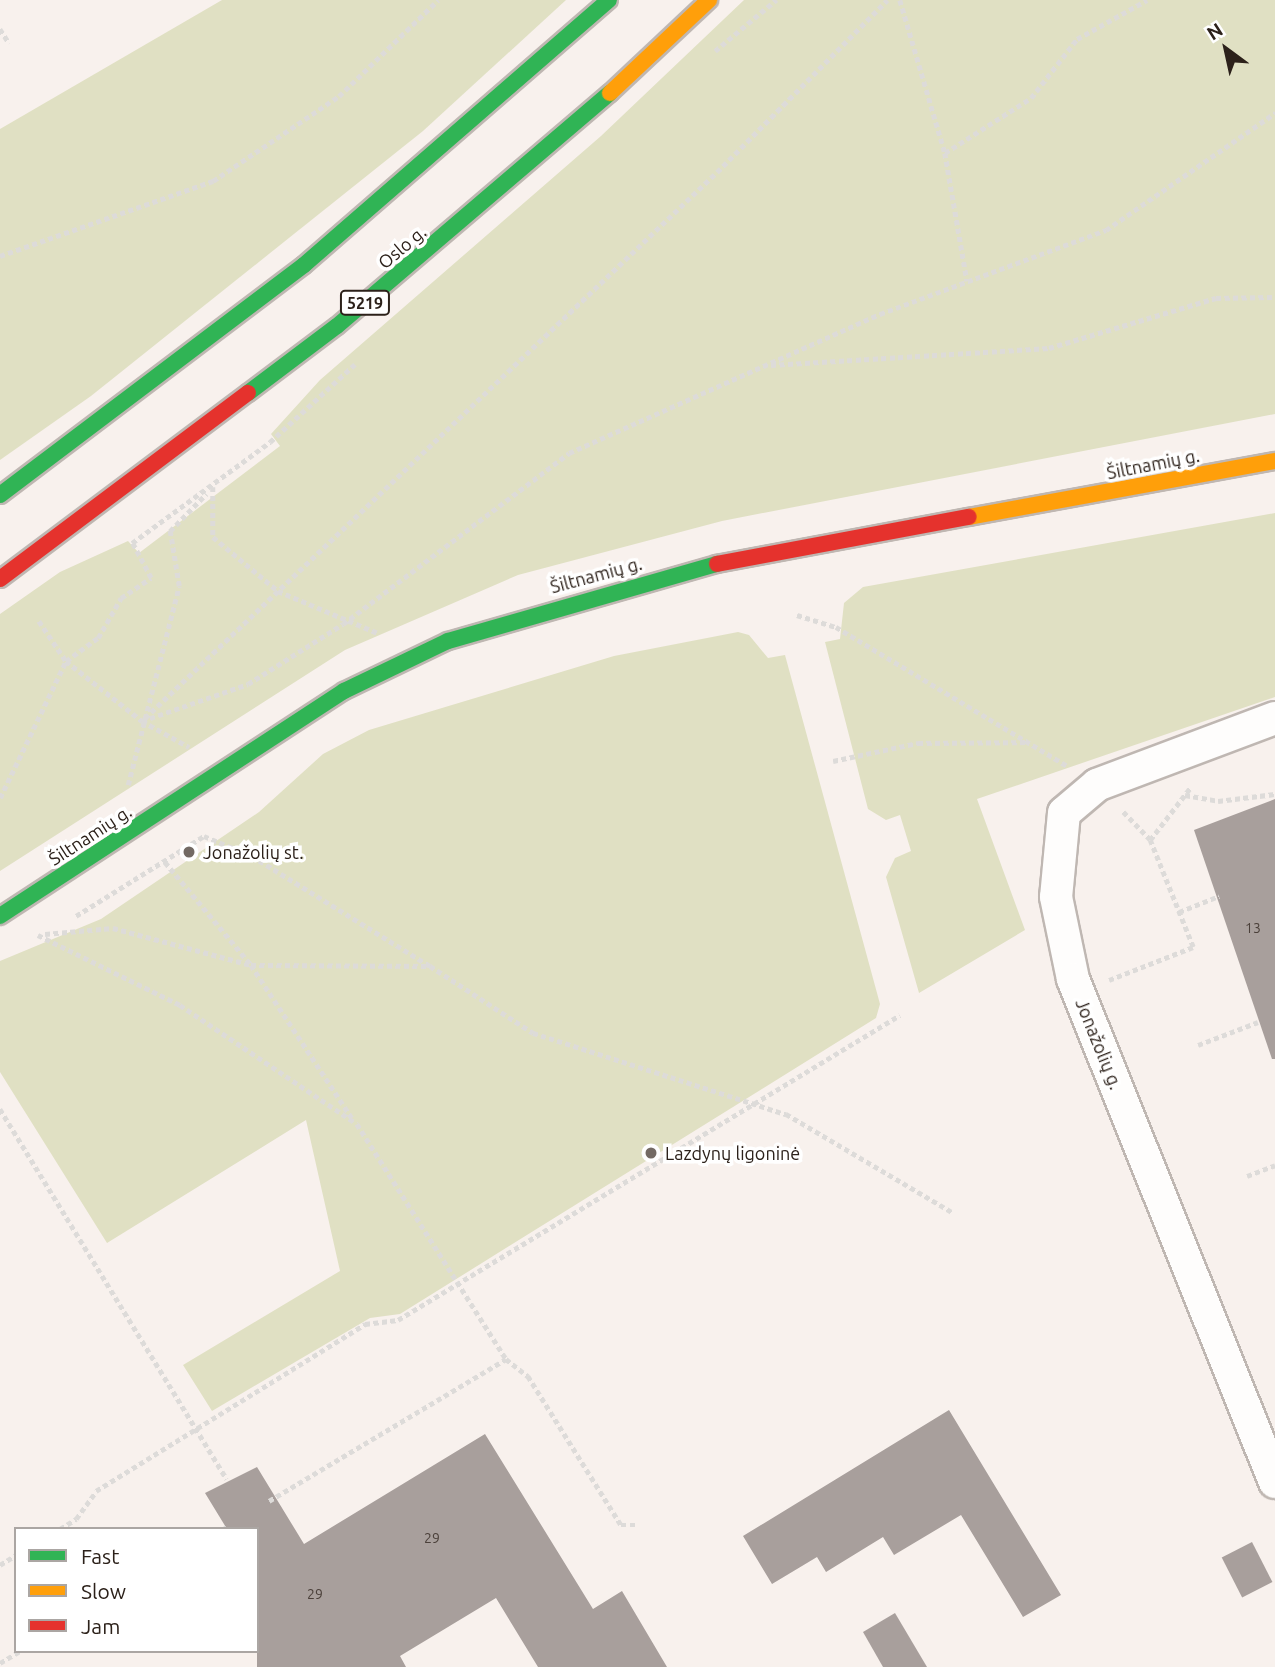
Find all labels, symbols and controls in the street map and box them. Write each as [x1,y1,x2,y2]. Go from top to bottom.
north arrow [1191,14,1261,84]
text: N [1203,18,1227,44]
street label: Oslo g. [374,221,430,273]
road number: 5219 [339,290,391,316]
street label: Šiltnamių g. [1105,444,1201,484]
street label: Šiltnamių g. [548,552,644,598]
street label: Šiltnamių g. [45,800,135,870]
place label: Jonažolių st. [203,841,304,863]
marker: Jonažolių st. [181,844,197,860]
house number: 13 [1245,920,1261,936]
street label: Jonažolių g. [1071,996,1127,1092]
place label: Lazdynų ligoninė [665,1142,800,1164]
marker: Lazdynų ligoninė [643,1145,659,1161]
legend [14,1527,259,1653]
house number: 29 [424,1530,440,1546]
text: Fast [81,1544,119,1568]
text: Slow [81,1579,126,1603]
house number: 29 [307,1586,323,1602]
text: Jam [81,1614,120,1638]

